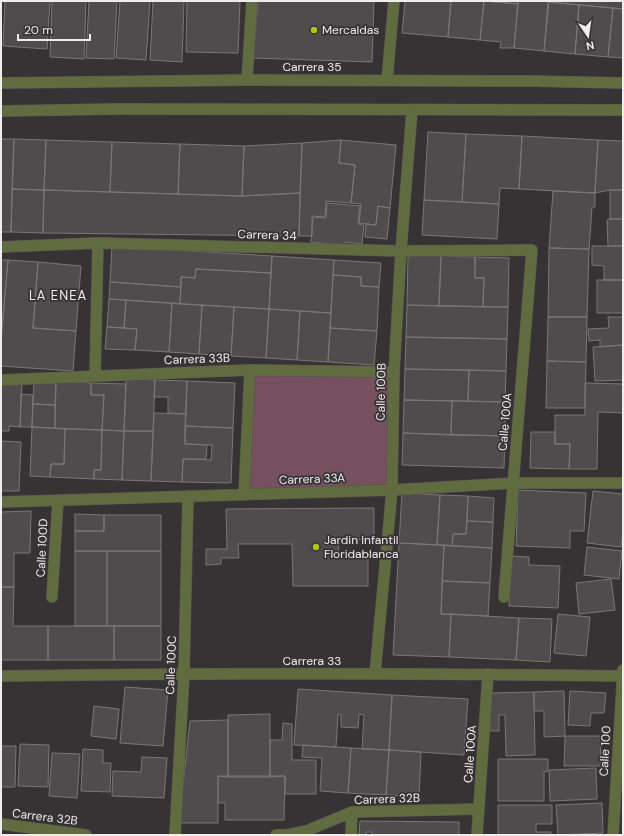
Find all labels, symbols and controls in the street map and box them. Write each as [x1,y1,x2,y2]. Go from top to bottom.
scale bar [18,16,90,42]
north arrow [568,16,608,56]
text: 20 m [24,22,53,38]
place label: Mercaldas [322,22,379,38]
marker: Mercaldas [309,25,319,35]
text: N [585,38,596,53]
street label: Carrera 35 [282,59,342,75]
street label: Carrera 34 [237,226,297,244]
district label: LA ENEA [29,287,87,304]
street label: Carrera 33B [164,350,230,368]
street label: Calle 100B [372,363,390,421]
street label: Calle 100A [494,392,516,452]
street label: Carrera 33A [279,470,346,488]
street label: Calle 100D [32,518,52,578]
place label: Jardin Infantil Floridablanca [324,532,399,562]
marker: Jardin Infantil Floridablanca [311,542,321,552]
street label: Calle 100C [162,635,180,695]
street label: Carrera 33 [283,653,341,669]
street label: Calle 100A [460,724,480,784]
street label: Calle 100 [596,725,614,777]
street label: Carrera 32B [354,790,420,808]
street label: Carrera 32B [11,805,79,829]

